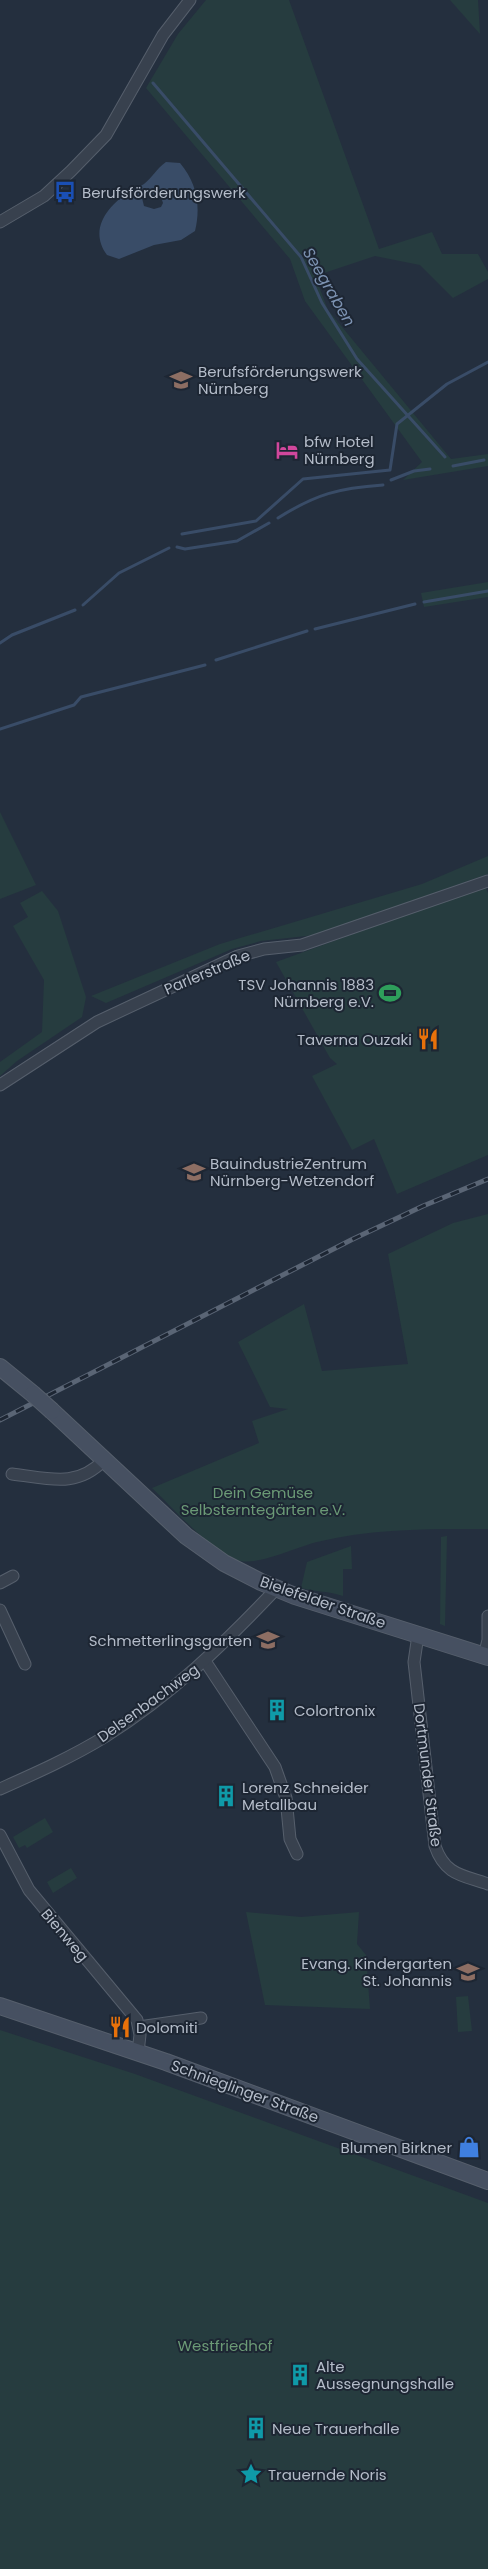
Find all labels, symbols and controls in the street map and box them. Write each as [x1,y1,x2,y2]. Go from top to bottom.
bus stop icon: Berufsförderungswerk [52,179,78,205]
place label: Berufsförderungswerk [82,182,246,203]
water label: Seegraben [297,243,361,331]
place label: Berufsförderungswerk Nürnberg [198,361,362,399]
school or university icon: Berufsförderungswerk Nürnberg [168,367,194,393]
place label: bfw Hotel Nürnberg [304,431,375,469]
hotel icon: bfw Hotel Nürnberg [274,437,300,463]
street label: Parlerstraße [161,944,253,1000]
place label: TSV Johannis 1883 Nürnberg e.V. [238,974,374,1012]
sports icon: TSV Johannis 1883 Nürnberg e.V. [377,980,403,1006]
restaurant icon: Taverna Ouzaki [415,1026,441,1052]
place label: Taverna Ouzaki [297,1029,412,1050]
place label: BauindustrieZentrum Nürnberg-Wetzendorf [210,1153,374,1191]
school or university icon: BauindustrieZentrum Nürnberg-Wetzendorf [181,1159,207,1185]
park label: Dein Gemüse Selbsterntegärten e.V. [181,1482,345,1520]
street label: Bielefelder Straße [257,1571,389,1633]
school or university icon: Schmetterlingsgarten [255,1627,281,1653]
place label: Schmetterlingsgarten [89,1630,252,1651]
street label: Delsenbachweg [93,1659,203,1747]
building icon: Colortronix [264,1697,290,1723]
place label: Colortronix [294,1700,375,1721]
street label: Dortmunder Straße [409,1702,447,1848]
place label: Lorenz Schneider Metallbau [242,1777,369,1815]
building icon: Lorenz Schneider Metallbau [213,1783,239,1809]
street label: Bienweg [37,1904,93,1966]
place label: Evang. Kindergarten St. Johannis [301,1953,452,1991]
school or university icon: Evang. Kindergarten St. Johannis [455,1959,481,1985]
restaurant icon: Dolomiti [107,2014,133,2040]
place label: Dolomiti [136,2017,198,2038]
street label: Schnieglinger Straße [168,2054,322,2128]
shop icon: Blumen Birkner [456,2134,482,2160]
place label: Blumen Birkner [340,2137,452,2158]
park label: Westfriedhof [177,2335,273,2356]
place label: Alte Aussegnungshalle [316,2356,454,2394]
building icon: Alte Aussegnungshalle [287,2362,313,2388]
building icon: Neue Trauerhalle [243,2415,269,2441]
place label: Neue Trauerhalle [272,2418,400,2439]
place icon: Trauernde Noris [238,2461,264,2487]
place label: Trauernde Noris [268,2464,387,2485]

